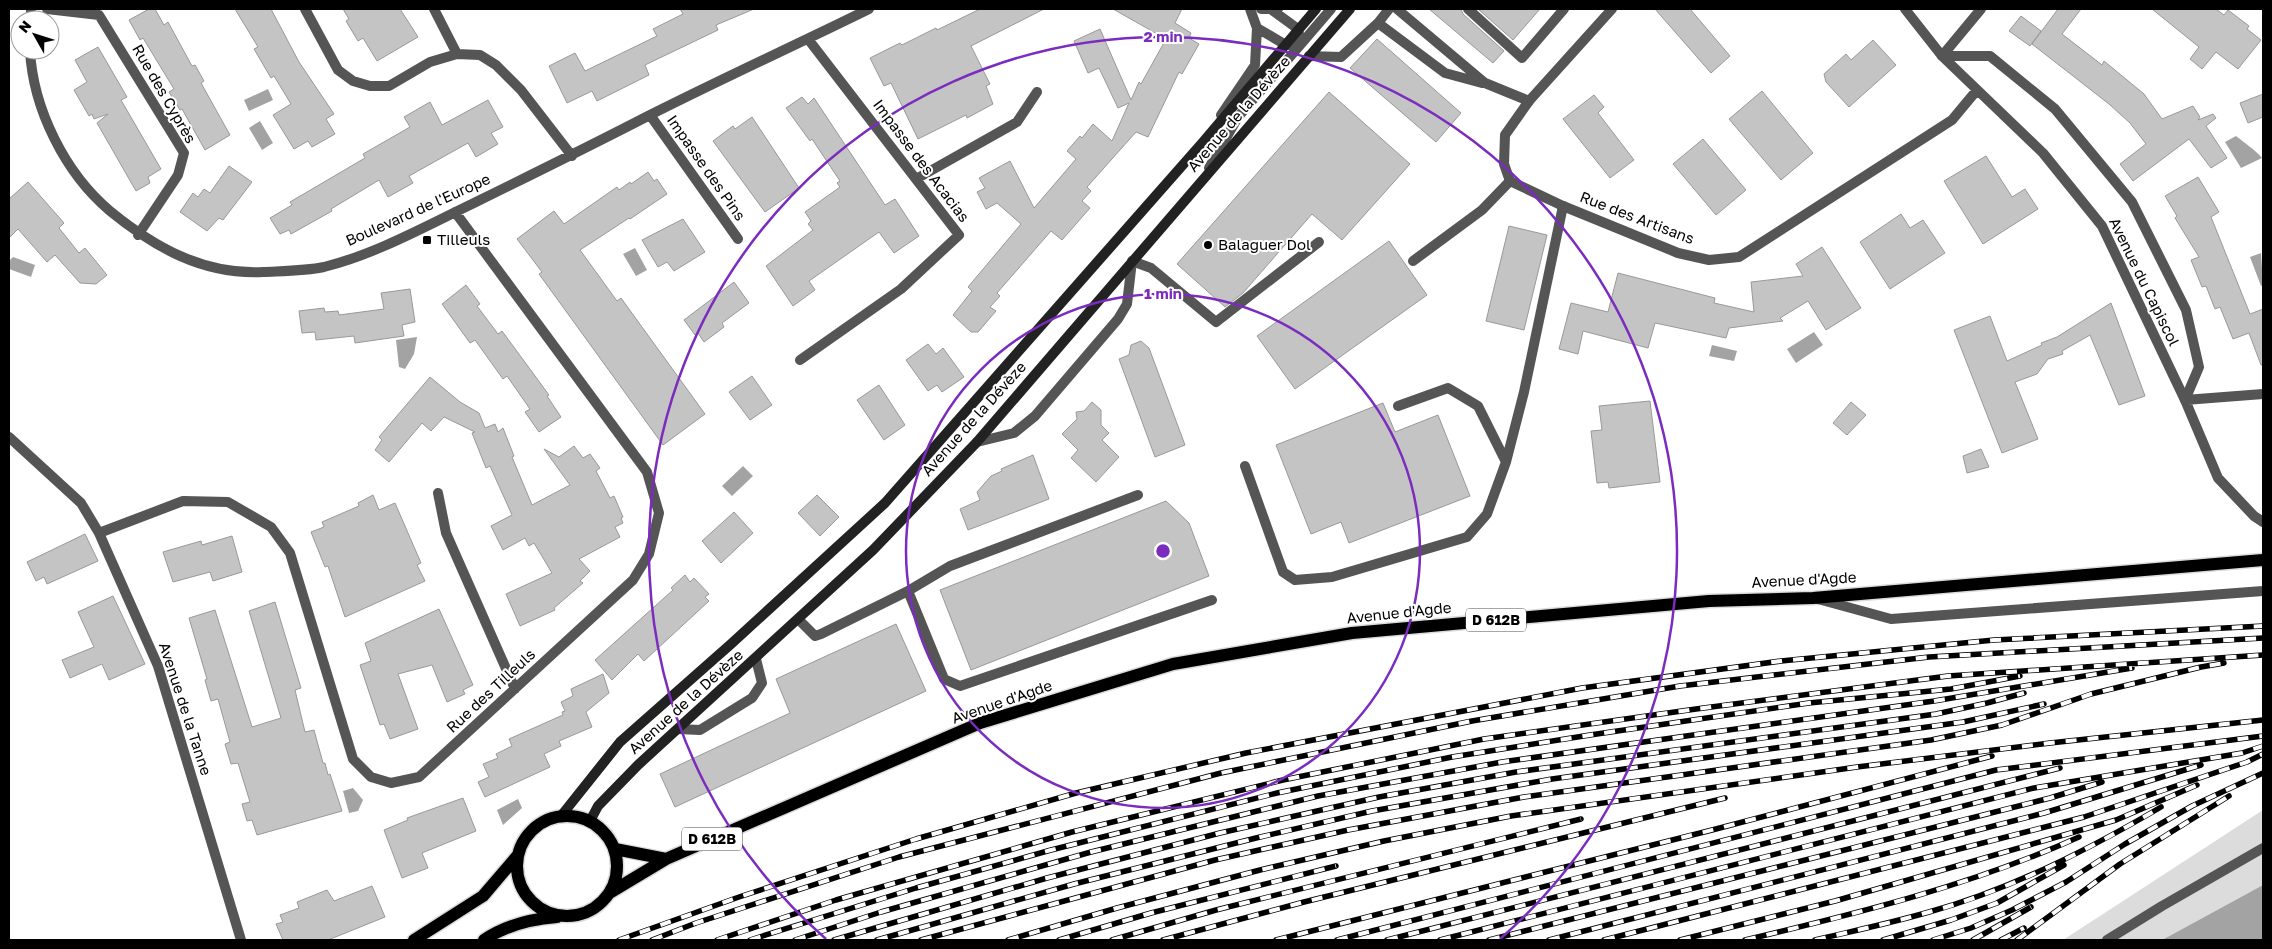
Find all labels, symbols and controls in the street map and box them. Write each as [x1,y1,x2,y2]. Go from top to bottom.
north arrow [10,10,60,60]
text: N [15,17,34,36]
text: 2 min [1143,27,1183,45]
street label: Rue des Cyprès [129,41,200,146]
street label: Avenue de la Dévèze [1183,52,1294,175]
street label: Impasse des Acacias [870,96,974,225]
street label: Impasse des Pins [664,111,750,224]
street label: Boulevard de l'Europe [343,169,493,249]
street label: Rue des Artisans [1578,187,1697,247]
street label: Avenue du Capiscol [2106,214,2184,349]
place label: Tilleuls [437,230,490,248]
marker: Tilleuls [421,234,433,246]
place label: Balaguer Dol [1218,235,1311,253]
marker: Balaguer Dol [1202,239,1214,251]
text: 1 min [1144,284,1182,302]
street label: Avenue de la Dévèze [917,357,1029,479]
centre of rings [1154,542,1172,560]
street label: Avenue d'Agde [1751,567,1857,591]
street label: Avenue d'Agde [1346,598,1452,626]
road number: D 612B [1466,608,1526,632]
street label: Avenue de la Tanne [156,640,216,778]
street label: Rue des Tilleuls [442,645,538,736]
street label: Avenue de la Dévèze [625,645,746,757]
street label: Avenue d'Agde [949,675,1055,727]
road number: D 612B [682,828,742,851]

